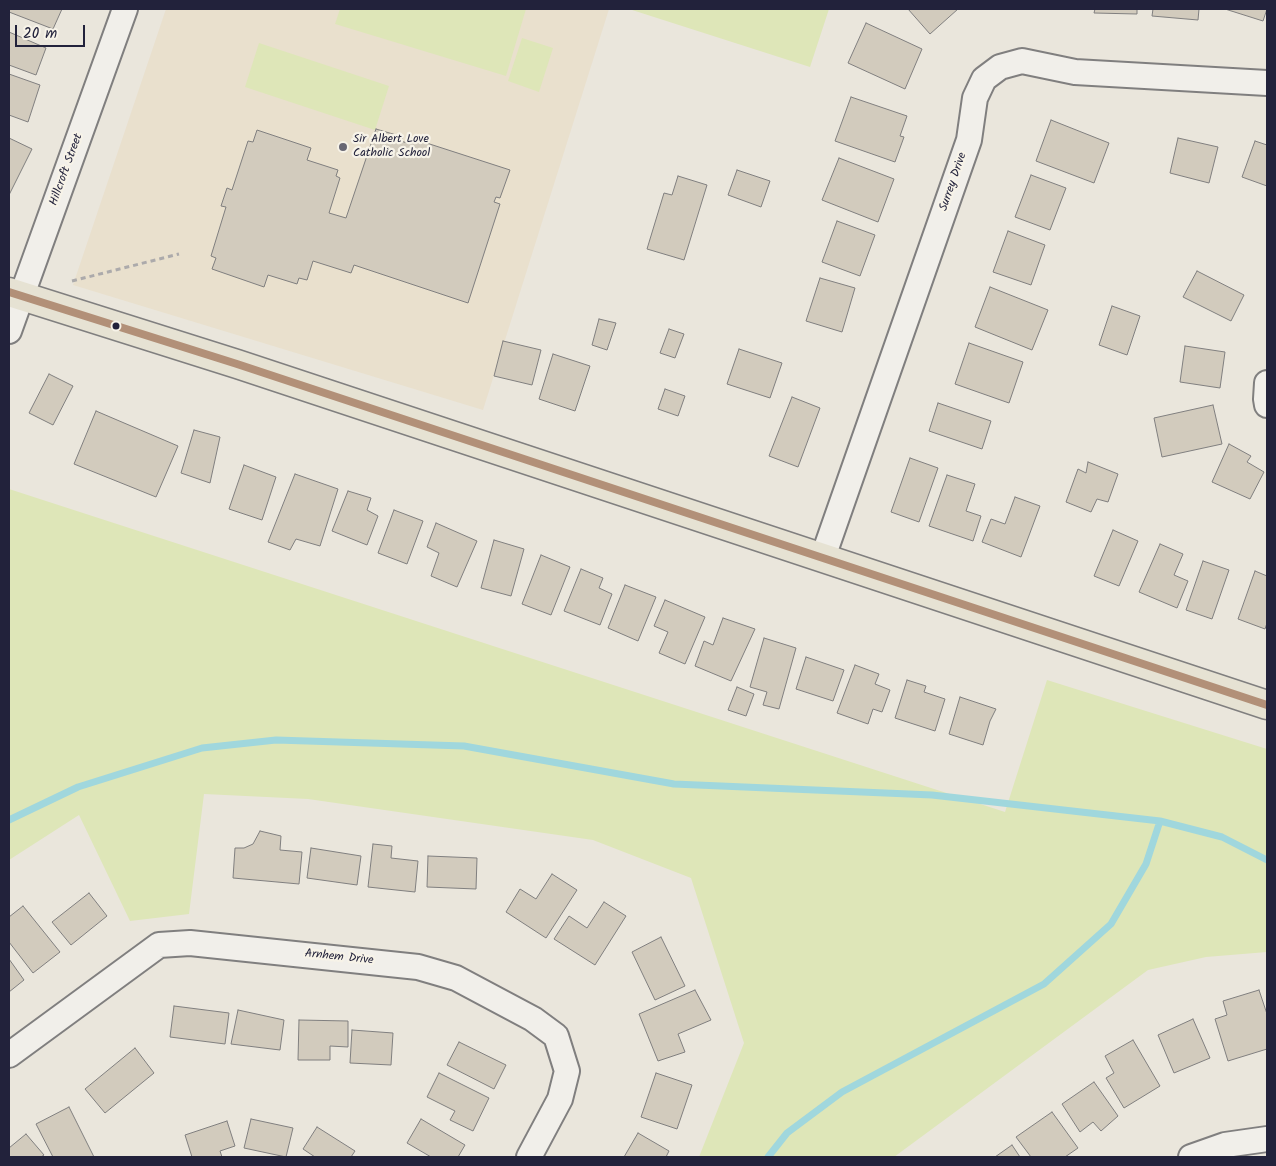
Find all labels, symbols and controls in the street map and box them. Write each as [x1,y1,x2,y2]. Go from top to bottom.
scale bar [18,15,88,47]
text: 20 m [23,22,57,46]
street label: Hillcroft Street [47,132,87,208]
place label: Sir Albert Love Catholic School [353,133,430,161]
marker: Sir Albert Love Catholic School [337,141,349,153]
street label: Surrey Drive [937,151,971,213]
unlabelled marker [111,321,121,331]
street label: Arnhem Drive [304,947,374,969]

